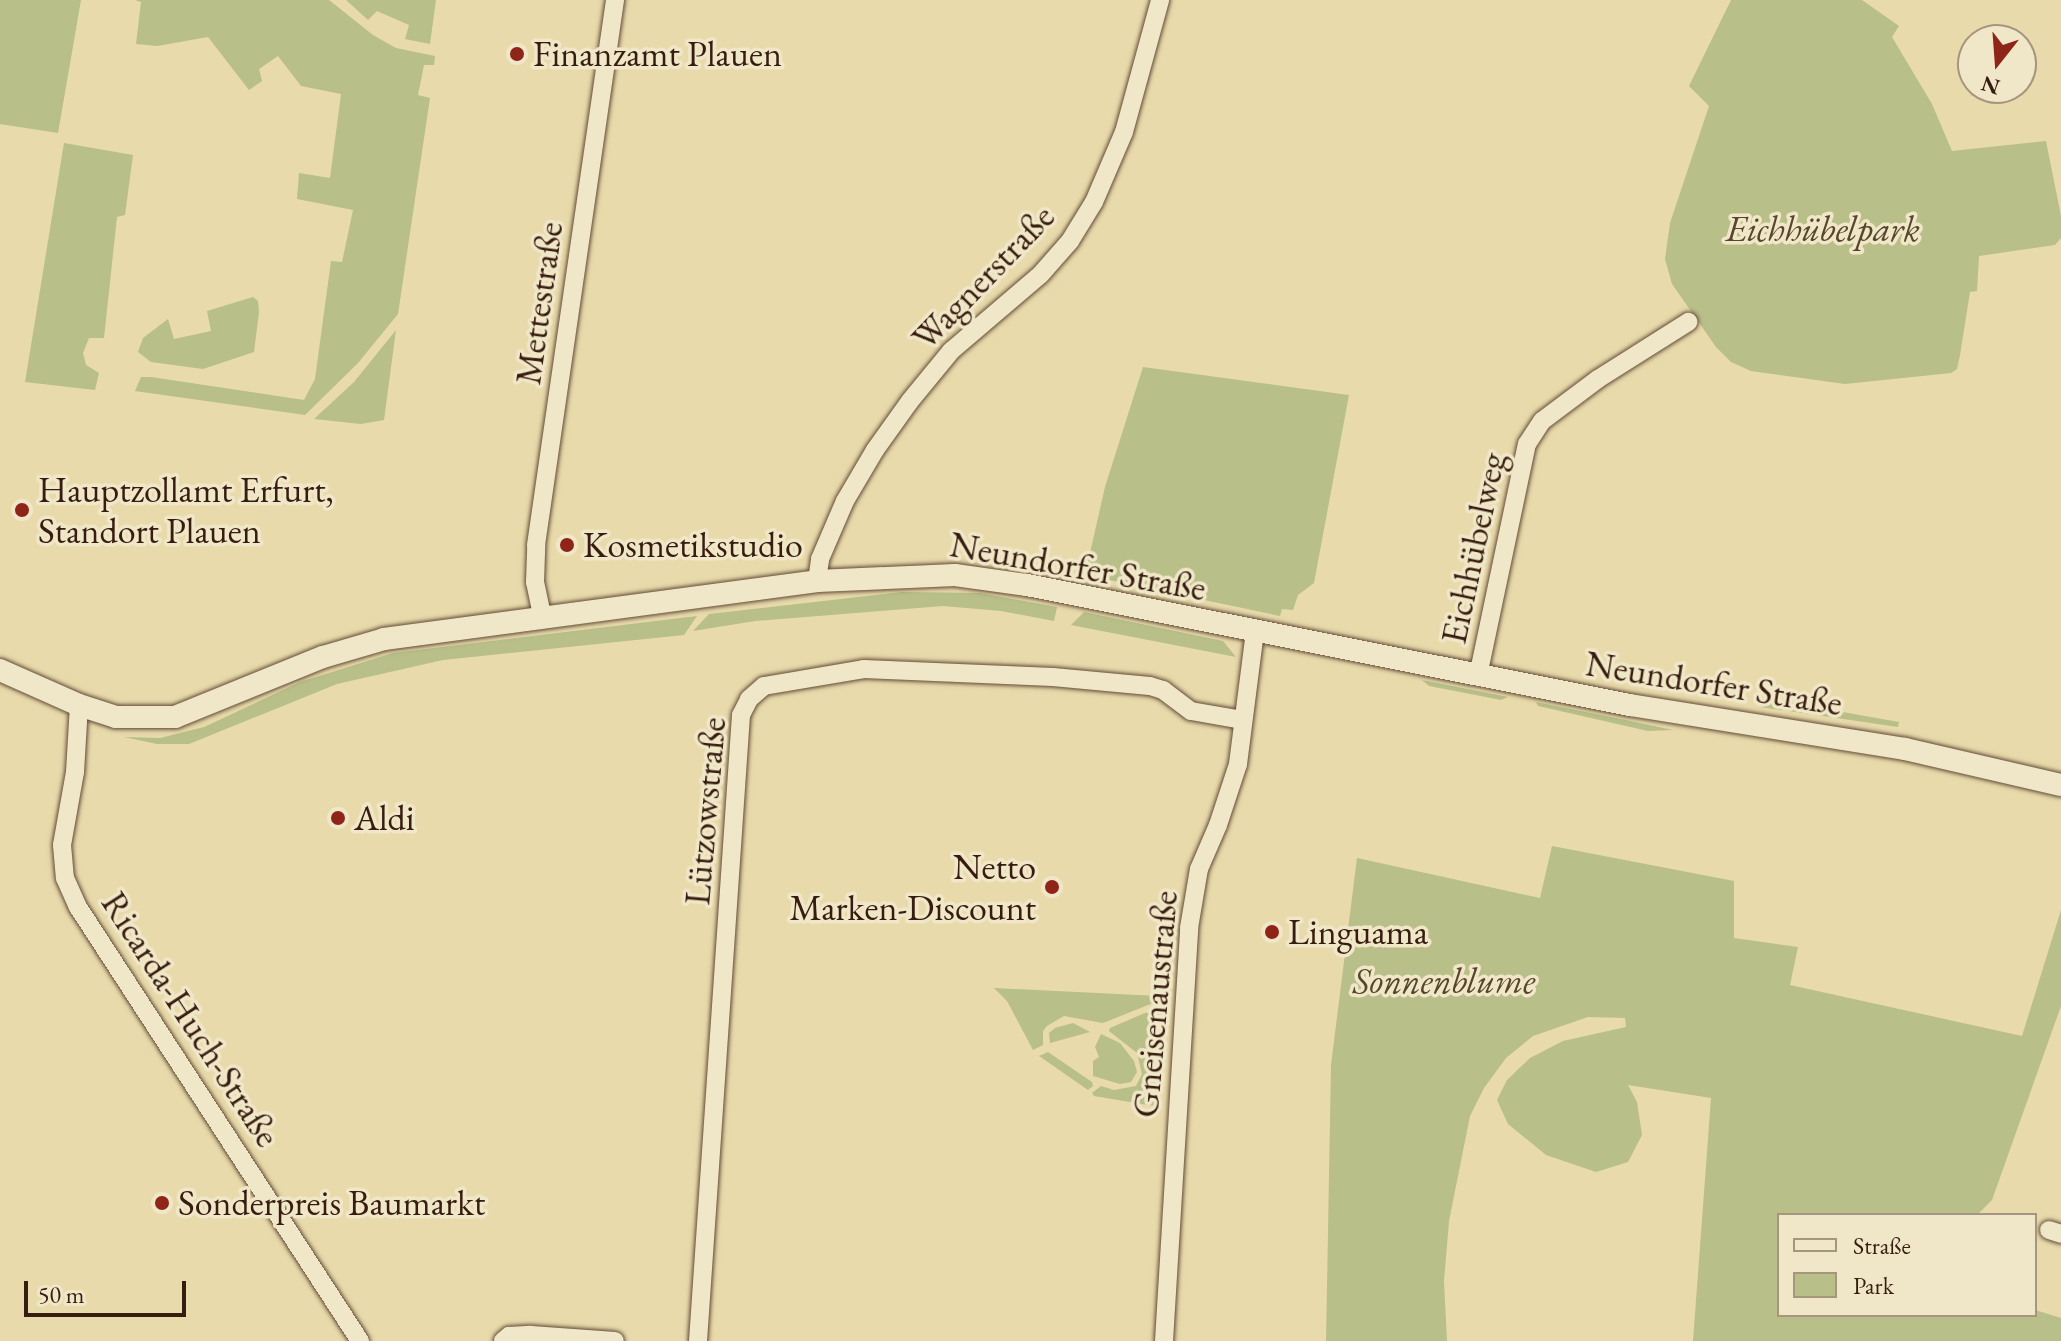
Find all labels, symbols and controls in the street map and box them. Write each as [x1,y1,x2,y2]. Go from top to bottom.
north arrow [1957,24,2037,104]
place label: Finanzamt Plauen [533,32,782,76]
marker: Finanzamt Plauen [508,45,526,63]
text: N [1978,69,2003,102]
street label: Wagnerstraße [903,195,1063,359]
park label: Eichhübelpark [1726,207,1920,251]
street label: Mettestraße [506,219,572,387]
street label: Eichhübelweg [1432,448,1514,648]
place label: Hauptzollamt Erfurt, Standort Plauen [38,467,334,552]
marker: Hauptzollamt Erfurt, Standort Plauen [13,501,31,519]
street label: Neundorfer Straße [947,522,1209,610]
place label: Kosmetikstudio [583,523,803,567]
marker: Kosmetikstudio [558,536,576,554]
street label: Neundorfer Straße [1583,641,1845,725]
street label: Lützowstraße [675,715,735,907]
place label: Aldi [354,796,415,840]
marker: Aldi [329,809,347,827]
place label: Netto Marken-Discount [789,844,1036,929]
marker: Netto Marken-Discount [1043,878,1061,896]
street label: Ricarda-Huch-Straße [92,883,290,1155]
street label: Gneisenaustraße [1124,889,1186,1119]
place label: Linguama [1288,910,1428,954]
marker: Linguama [1263,923,1281,941]
park label: Sonnenblume [1353,959,1535,1003]
place label: Sonderpreis Baumarkt [178,1181,485,1225]
marker: Sonderpreis Baumarkt [153,1194,171,1212]
legend [1777,1213,2037,1317]
text: Straße [1853,1230,1911,1261]
scale bar [28,1265,190,1315]
text: Park [1853,1270,1894,1301]
text: 50 m [38,1279,85,1310]

